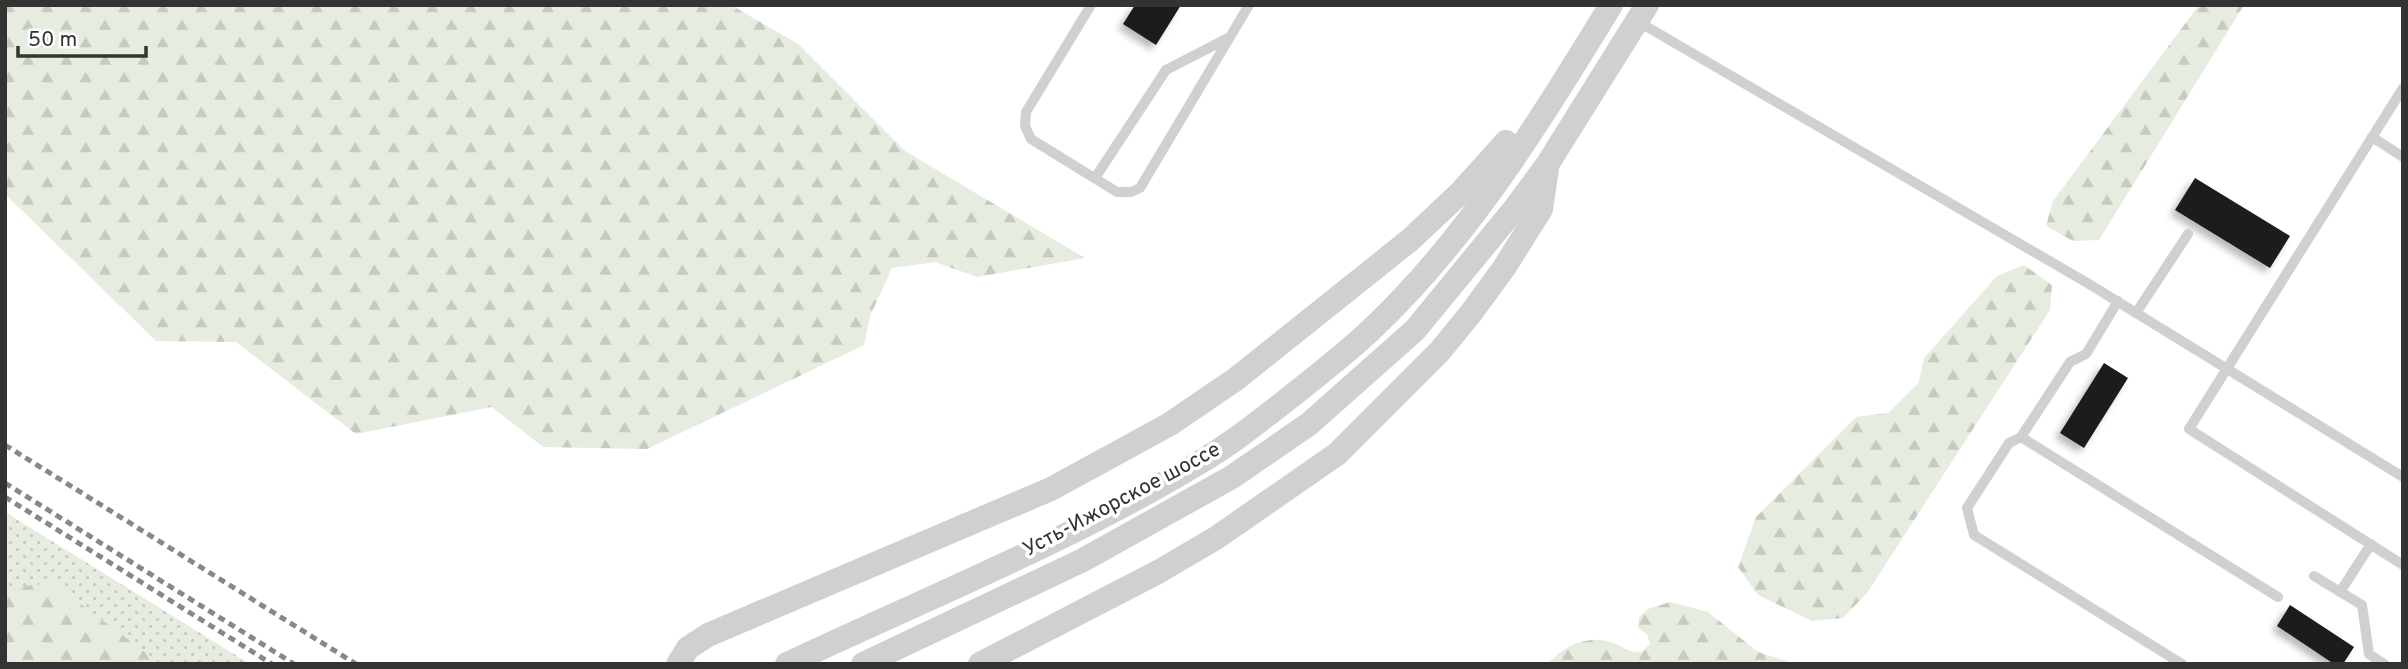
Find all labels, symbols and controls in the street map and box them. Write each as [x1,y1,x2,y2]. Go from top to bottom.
scale bar [18,14,145,58]
text: 50 m [28,27,77,54]
street label: Усть-Ижорское шоссе [1019,437,1225,563]

